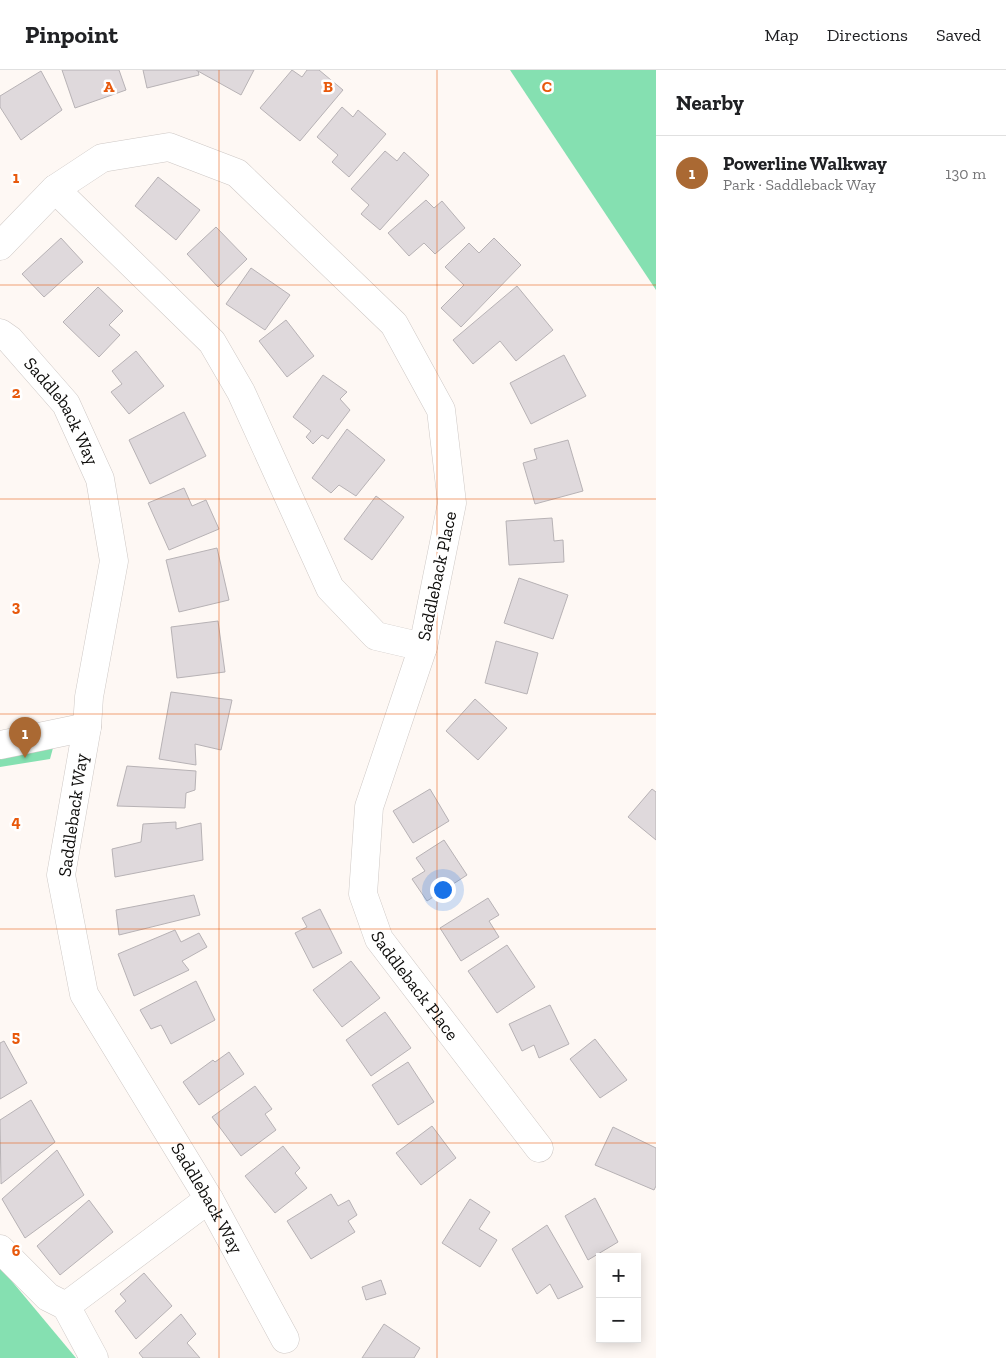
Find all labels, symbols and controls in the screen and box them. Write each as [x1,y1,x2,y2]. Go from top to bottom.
text: Pinpoint [25,20,118,49]
text: Map [764,24,799,46]
text: Directions [827,24,908,46]
text: Saved [936,24,981,46]
text: A [104,77,115,96]
text: B [323,77,333,96]
text: C [542,77,552,96]
text: Nearby [676,90,744,115]
text: Powerline Walkway [723,152,887,175]
text: 1 [689,164,695,183]
text: 130 m [945,164,986,183]
text: 1 [13,168,20,187]
text: Park · Saddleback Way [723,175,876,194]
street label: Saddleback Way [19,353,104,469]
text: 2 [12,383,21,402]
street label: Saddleback Place [413,509,461,643]
text: 3 [12,597,21,616]
pin: 1 [9,717,41,758]
street label: Saddleback Way [53,751,93,878]
text: 4 [11,812,21,831]
your location [430,877,456,903]
street label: Saddleback Place [366,928,464,1045]
text: 5 [12,1027,20,1046]
street label: Saddleback Way [166,1139,248,1258]
text: 6 [12,1241,21,1260]
map controls [596,1253,641,1343]
button: + [596,1253,641,1298]
button: − [596,1298,641,1343]

